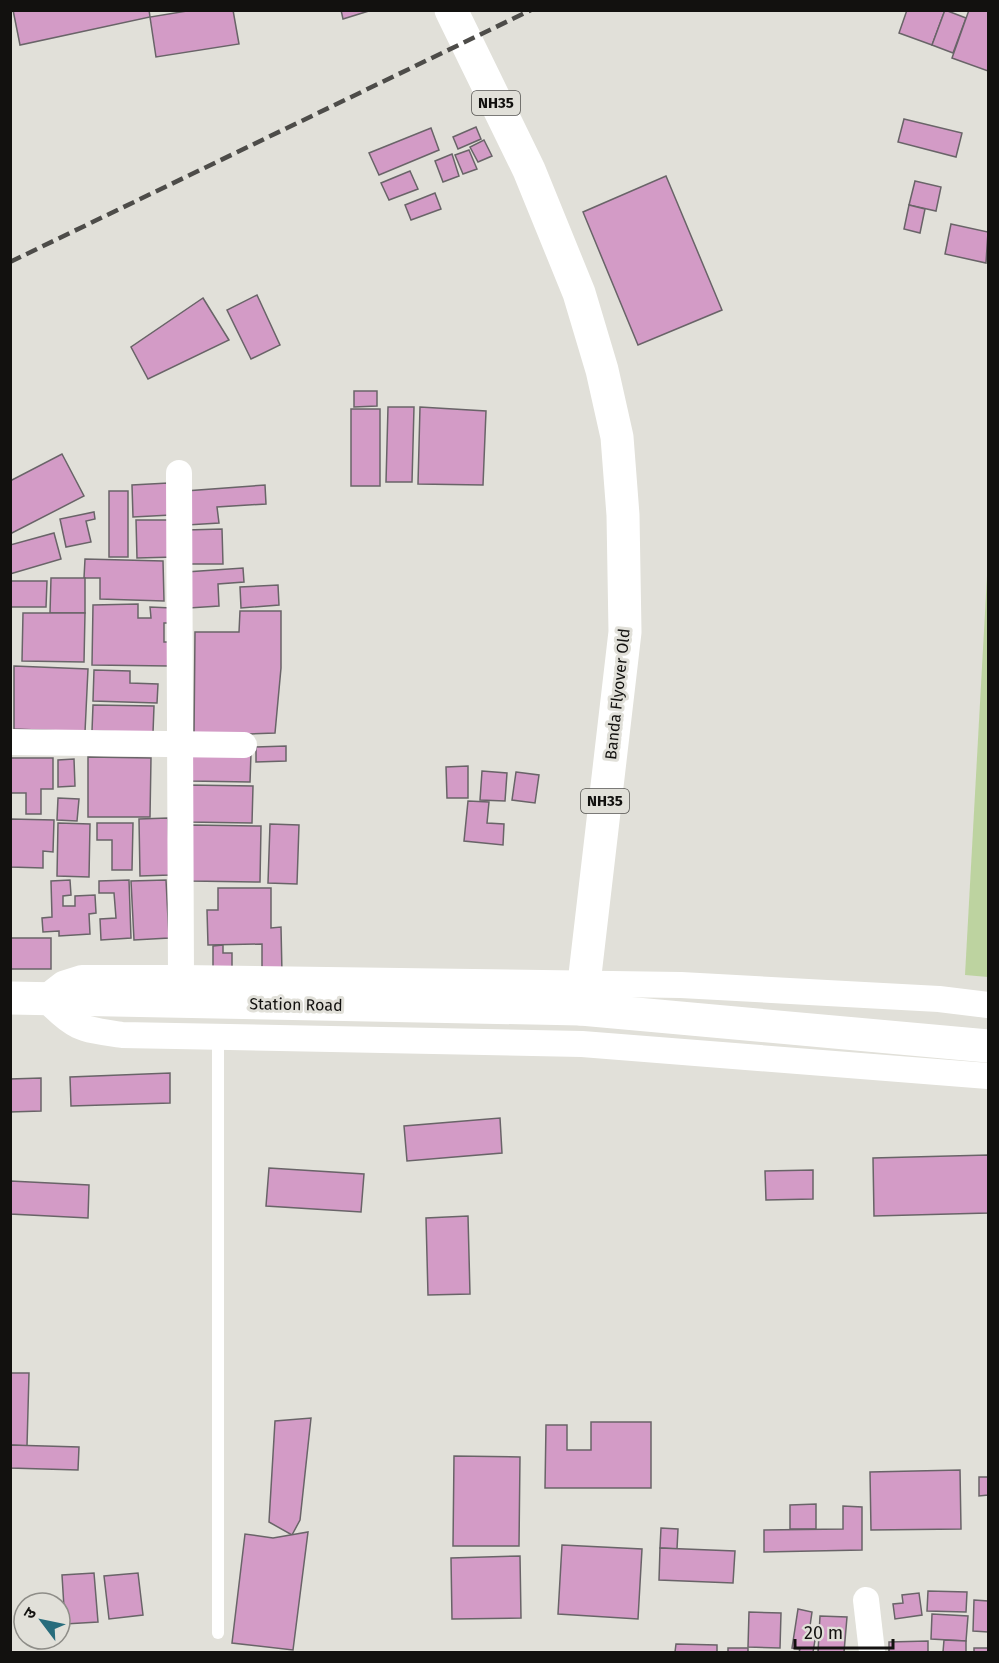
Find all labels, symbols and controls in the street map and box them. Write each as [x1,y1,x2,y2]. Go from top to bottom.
road number: NH35 [472,91,520,115]
street label: Banda Flyover Old [601,628,634,761]
road number: NH35 [581,789,629,813]
street label: Station Road [249,994,343,1015]
north arrow [12,1591,72,1651]
text: उ [19,1604,41,1622]
scale bar [795,1612,892,1650]
text: 20 m [804,1622,843,1644]

